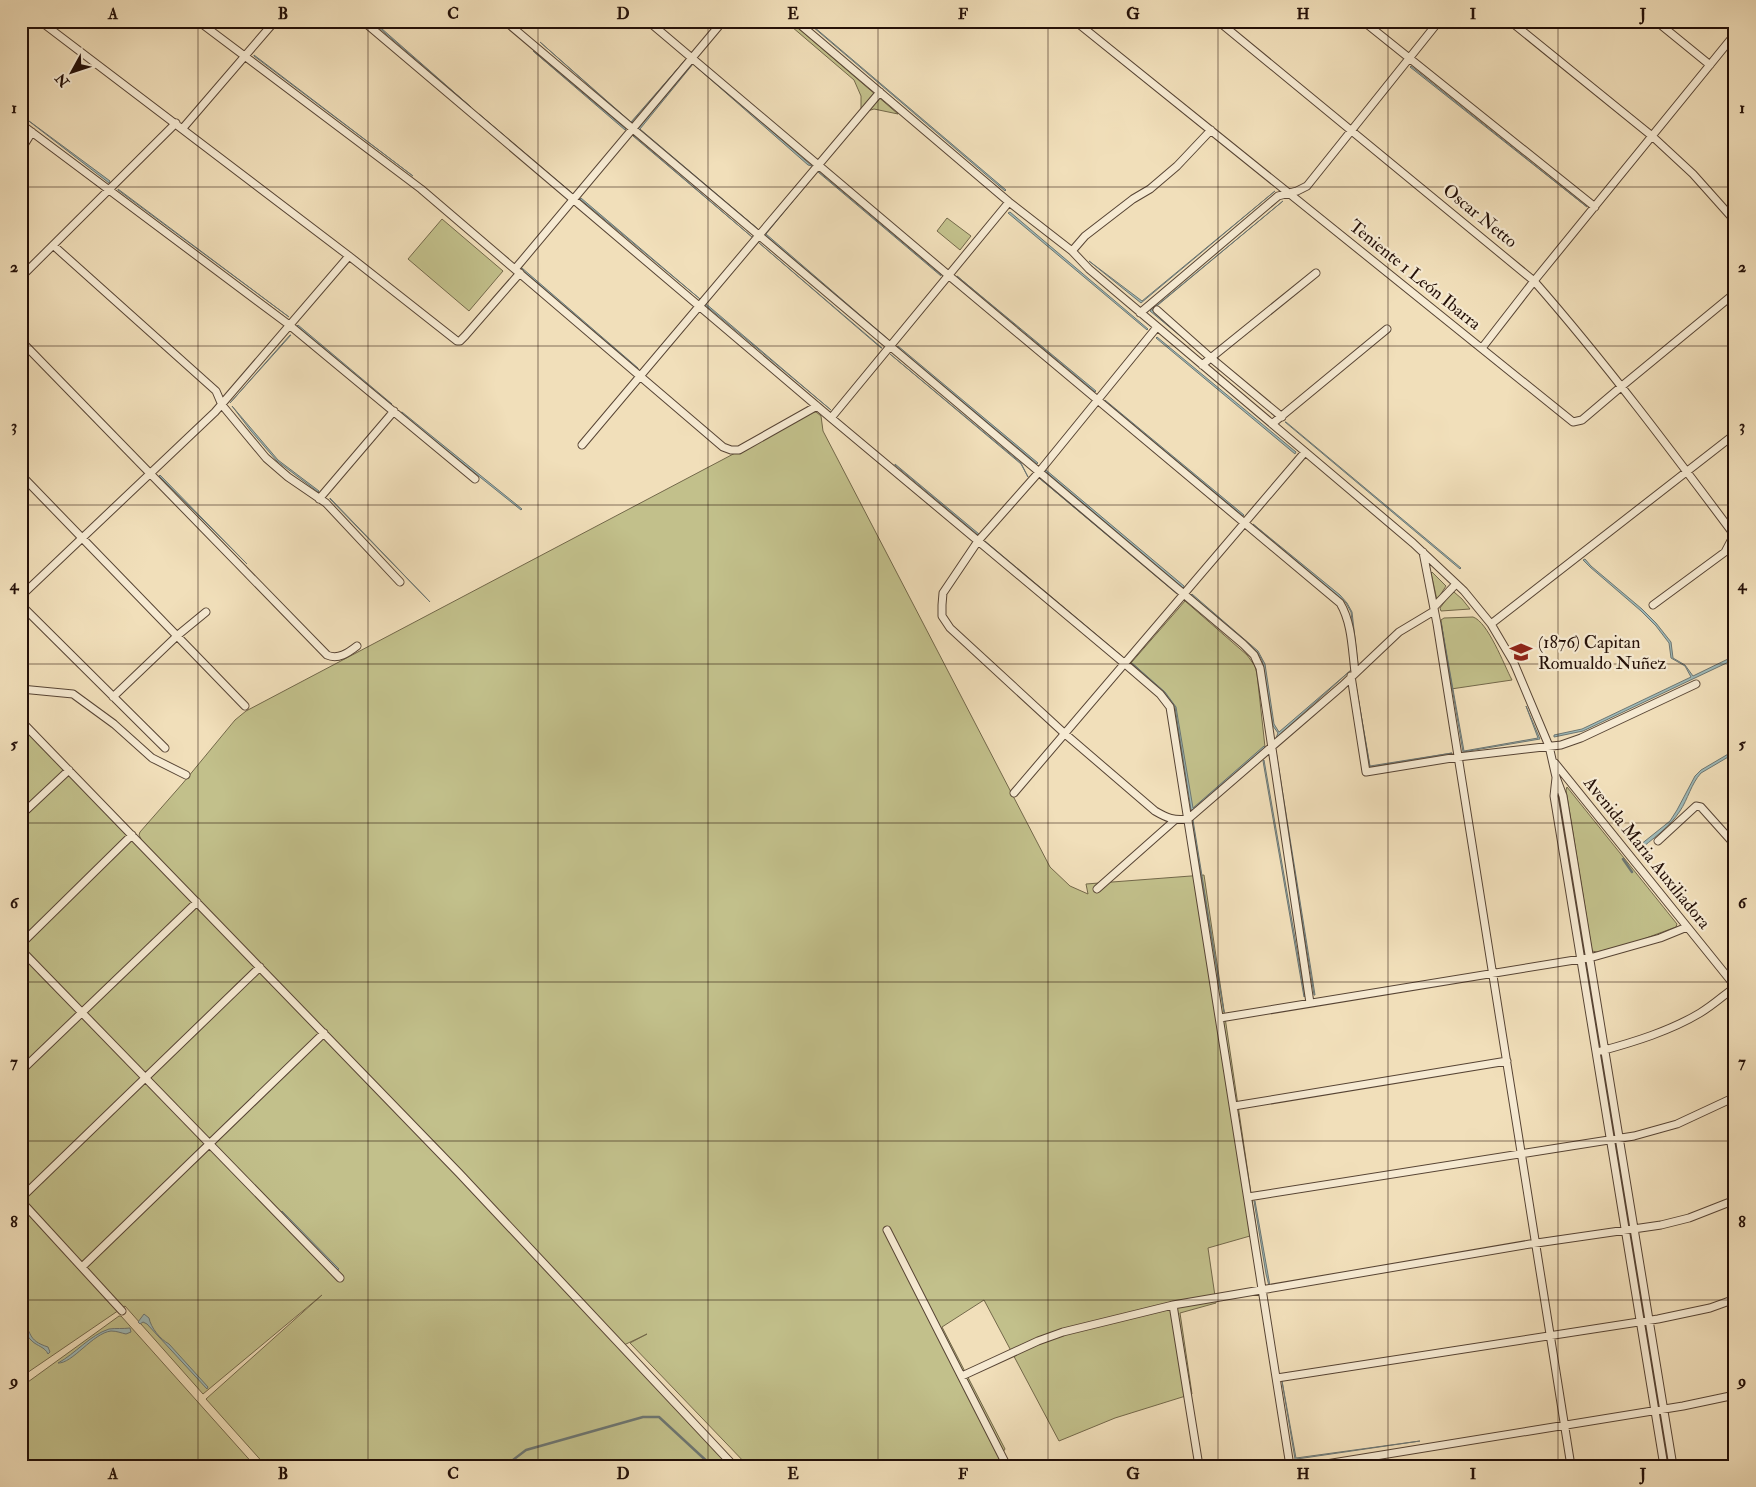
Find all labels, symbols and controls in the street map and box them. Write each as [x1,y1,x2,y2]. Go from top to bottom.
text: A [107,4,119,24]
text: B [278,4,288,24]
text: C [447,4,459,24]
text: D [616,4,630,24]
text: E [787,4,799,24]
text: F [958,4,968,24]
text: G [1126,4,1140,24]
text: H [1296,4,1310,24]
text: I [1470,4,1477,24]
text: J [1639,4,1647,25]
north arrow [48,48,98,98]
text: N [52,69,74,91]
text: 1 [11,98,17,118]
text: 1 [1739,98,1745,118]
street label: Oscar Netto [1438,179,1522,253]
street label: Teniente 1 León Ibarra [1344,215,1486,336]
text: 2 [10,257,18,277]
text: 2 [1738,257,1746,277]
text: 3 [11,416,17,436]
text: 3 [1739,416,1745,436]
text: 4 [9,575,20,595]
text: 4 [1737,575,1748,595]
place label: (1876) Capitan Romualdo Nuñez [1538,631,1667,675]
school or university icon: (1876) Capitan Romualdo Nuñez [1508,639,1534,665]
text: 5 [10,734,18,754]
text: 5 [1738,734,1746,754]
street label: Avenida Maria Auxiliadora [1578,771,1716,934]
text: 6 [10,893,20,913]
text: 6 [1738,893,1748,913]
text: 7 [10,1052,18,1072]
text: 7 [1738,1052,1746,1072]
text: 8 [10,1212,18,1232]
text: 8 [1738,1212,1746,1232]
text: 9 [8,1371,18,1391]
text: 9 [1736,1371,1746,1391]
text: A [107,1464,119,1484]
text: B [278,1464,288,1484]
text: C [447,1464,459,1484]
text: D [616,1464,630,1484]
text: E [787,1464,799,1484]
text: F [958,1464,968,1484]
text: G [1126,1464,1140,1484]
text: H [1296,1464,1310,1484]
text: I [1470,1464,1477,1484]
text: J [1639,1464,1647,1485]

